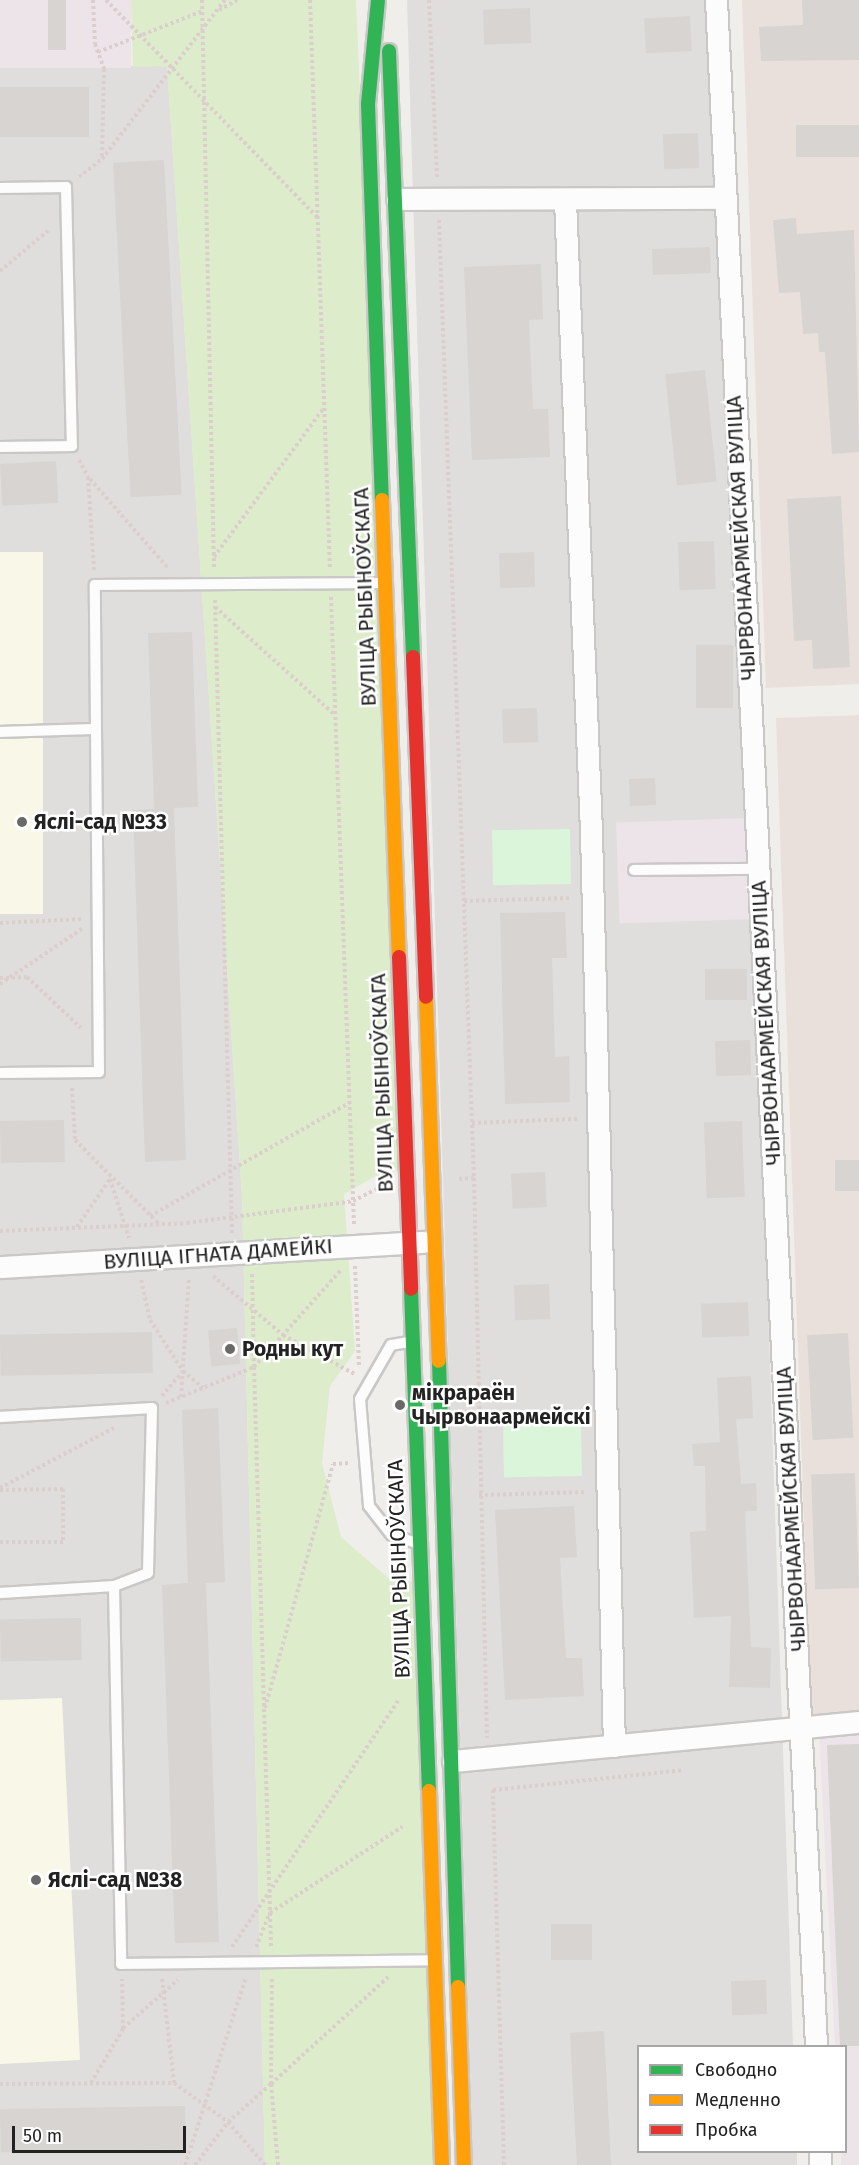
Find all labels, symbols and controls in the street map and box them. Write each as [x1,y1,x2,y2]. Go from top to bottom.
street label: ЧЫРВОНААРМЕЙСКАЯ ВУЛІЦА [721,395,761,681]
street label: ВУЛІЦА РЫБІНОЎСКАГА [349,487,381,707]
place label: Яслі-сад №33 [34,809,167,835]
marker: Яслі-сад №33 [15,815,29,829]
street label: ЧЫРВОНААРМЕЙСКАЯ ВУЛІЦА [746,880,786,1166]
street label: ВУЛІЦА РЫБІНОЎСКАГА [366,973,398,1193]
street label: ВУЛІЦА ІГНАТА ДАМЕЙКІ [103,1233,333,1275]
place label: Родны кут [242,1336,343,1362]
marker: Родны кут [223,1342,237,1356]
street label: ЧЫРВОНААРМЕЙСКАЯ ВУЛІЦА [771,1366,811,1652]
place label: мікрараён Чырвонаармейскі [412,1380,591,1430]
marker: мікрараён Чырвонаармейскі [393,1398,407,1412]
street label: ВУЛІЦА РЫБІНОЎСКАГА [383,1459,415,1679]
place label: Яслі-сад №38 [48,1867,182,1893]
marker: Яслі-сад №38 [29,1873,43,1887]
legend [637,2045,847,2153]
text: Свободно [695,2059,777,2081]
text: Медленно [695,2089,781,2111]
scale bar [15,2114,189,2152]
text: Пробка [695,2119,758,2141]
text: 50 m [23,2125,62,2147]

